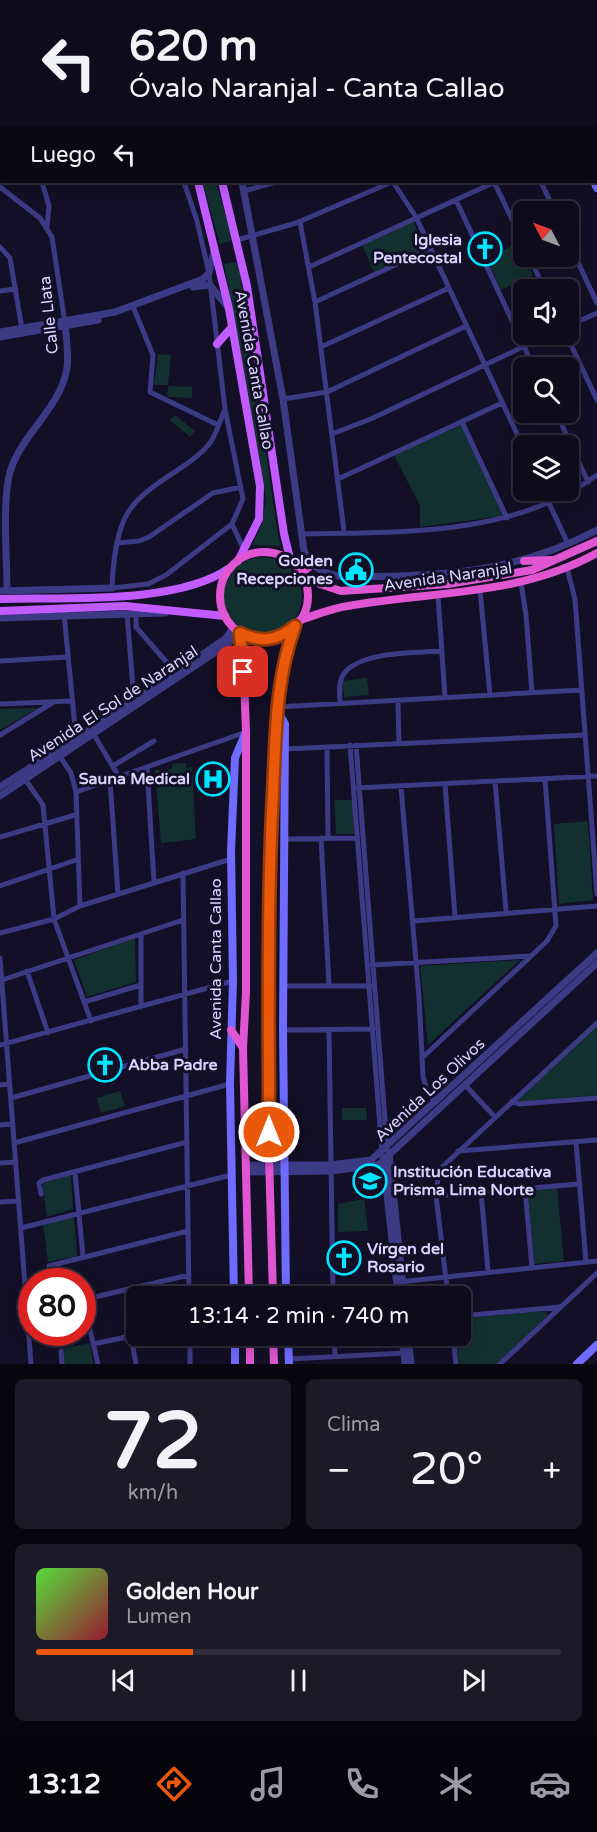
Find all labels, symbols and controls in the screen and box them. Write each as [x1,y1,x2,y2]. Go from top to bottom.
text: 620 m [129,21,258,72]
icon: left [30,24,108,102]
text: Óvalo Naranjal - Canta Callao [129,72,505,105]
icon: left [108,138,141,171]
text: Luego [30,142,96,168]
north arrow [513,201,579,267]
map controls [513,201,579,501]
place label: Iglesia Pentecostal [373,230,462,268]
church icon: Iglesia Pentecostal [467,231,503,267]
street label: Calle Llata [35,275,63,355]
button: sound [513,279,579,345]
street label: Avenida Canta Callao [230,289,278,451]
button: search [513,357,579,423]
button: layers [513,435,579,501]
place label: Golden Recepciones [236,551,333,589]
public building icon: Golden Recepciones [338,552,374,588]
street label: Avenida Naranjal [382,558,514,596]
street label: Avenida El Sol de Naranjal [24,641,202,767]
pin [217,646,268,697]
icon: arrive [226,655,259,688]
hospital icon: Sauna Medical [195,761,231,797]
place label: Sauna Medical [79,769,190,789]
street label: Avenida Canta Callao [206,878,226,1040]
street label: Avenida Los Olivos [371,1034,489,1146]
church icon: Abba Padre [87,1047,123,1083]
place label: Abba Padre [128,1055,218,1075]
position arrow [237,1100,301,1164]
place label: Institución Educativa Prisma Lima Norte [393,1162,551,1200]
school or university icon: Institución Educativa Prisma Lima Norte [352,1163,388,1199]
place label: Vírgen del Rosario [367,1239,444,1277]
church icon: Vírgen del Rosario [326,1240,362,1276]
speed limit sign: 80 [18,1268,96,1346]
text: 13:14 · 2 min · 740 m [188,1303,409,1329]
text: 72 [104,1395,202,1489]
text: Clima [327,1413,380,1437]
text: 20° [410,1443,483,1497]
text: − [327,1451,351,1490]
text: + [542,1451,561,1490]
text: km/h [128,1481,178,1505]
text: Golden Hour [126,1579,258,1605]
text: Lumen [126,1605,192,1629]
icon: previous [107,1664,140,1697]
icon: pause [282,1664,315,1697]
icon: next [457,1664,490,1697]
icon: directions [153,1763,195,1805]
icon: music [247,1763,289,1805]
icon: phone [341,1763,383,1805]
icon: climate [435,1763,477,1805]
icon: car [529,1763,571,1805]
text: 13:12 [26,1768,101,1801]

